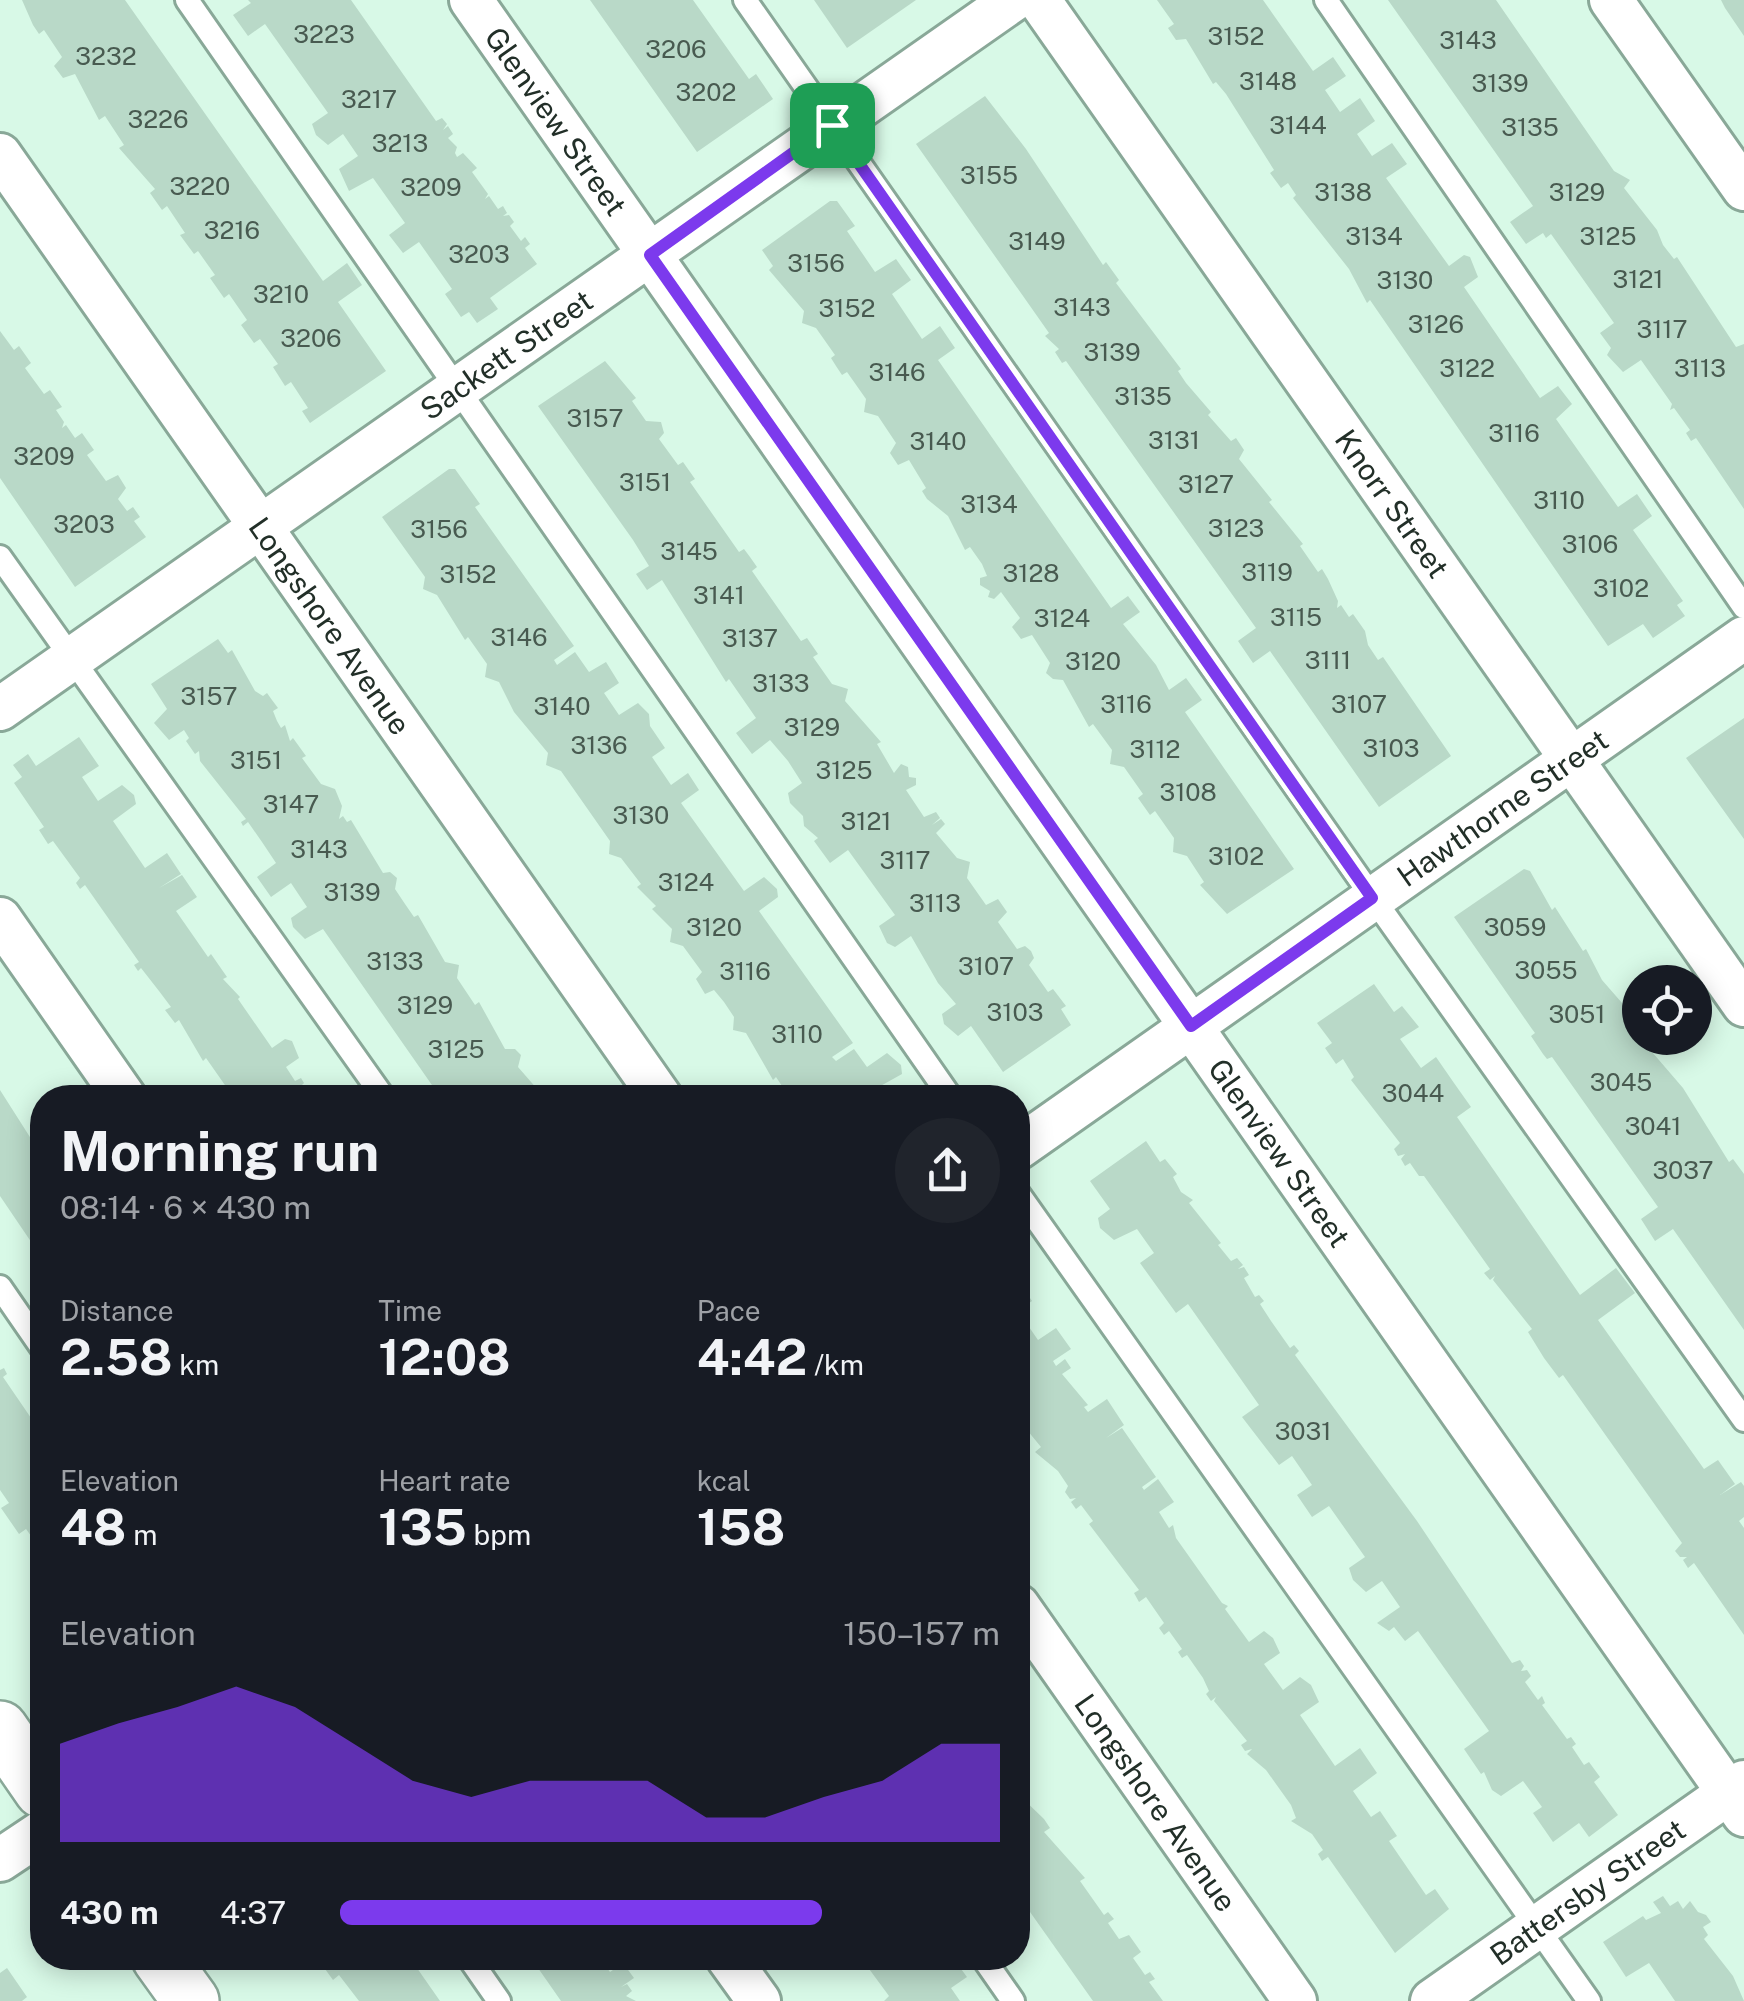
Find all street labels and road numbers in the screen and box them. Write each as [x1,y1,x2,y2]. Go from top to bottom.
street label: Glenview Street [478,20,634,222]
street label: Sackett Street [413,282,599,427]
street label: Knorr Street [1328,422,1457,585]
street label: Longshore Avenue [241,510,419,742]
street label: Hawthorne Street [1390,721,1615,894]
street label: Glenview Street [1201,1052,1358,1254]
street label: Longshore Avenue [1067,1687,1244,1918]
street label: Battersby Street [1483,1811,1692,1973]

